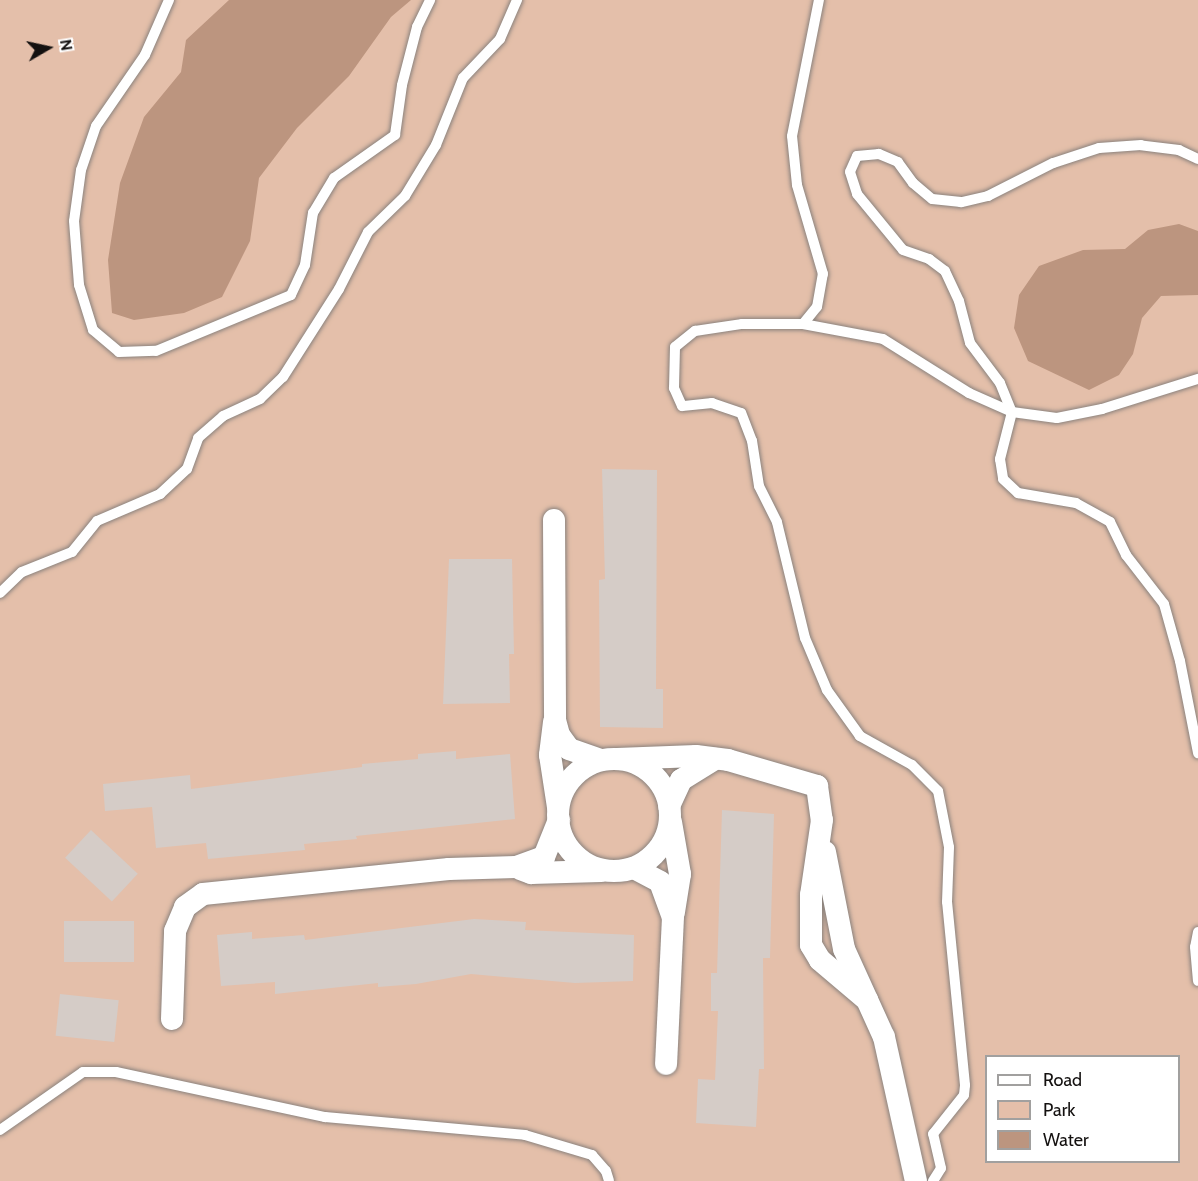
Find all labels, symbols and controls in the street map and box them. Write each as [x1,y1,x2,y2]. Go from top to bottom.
north arrow [18,18,78,78]
text: N [56,38,77,52]
legend [985,1055,1180,1163]
text: Road [1043,1069,1082,1091]
text: Park [1043,1099,1075,1121]
text: Water [1043,1129,1089,1151]

